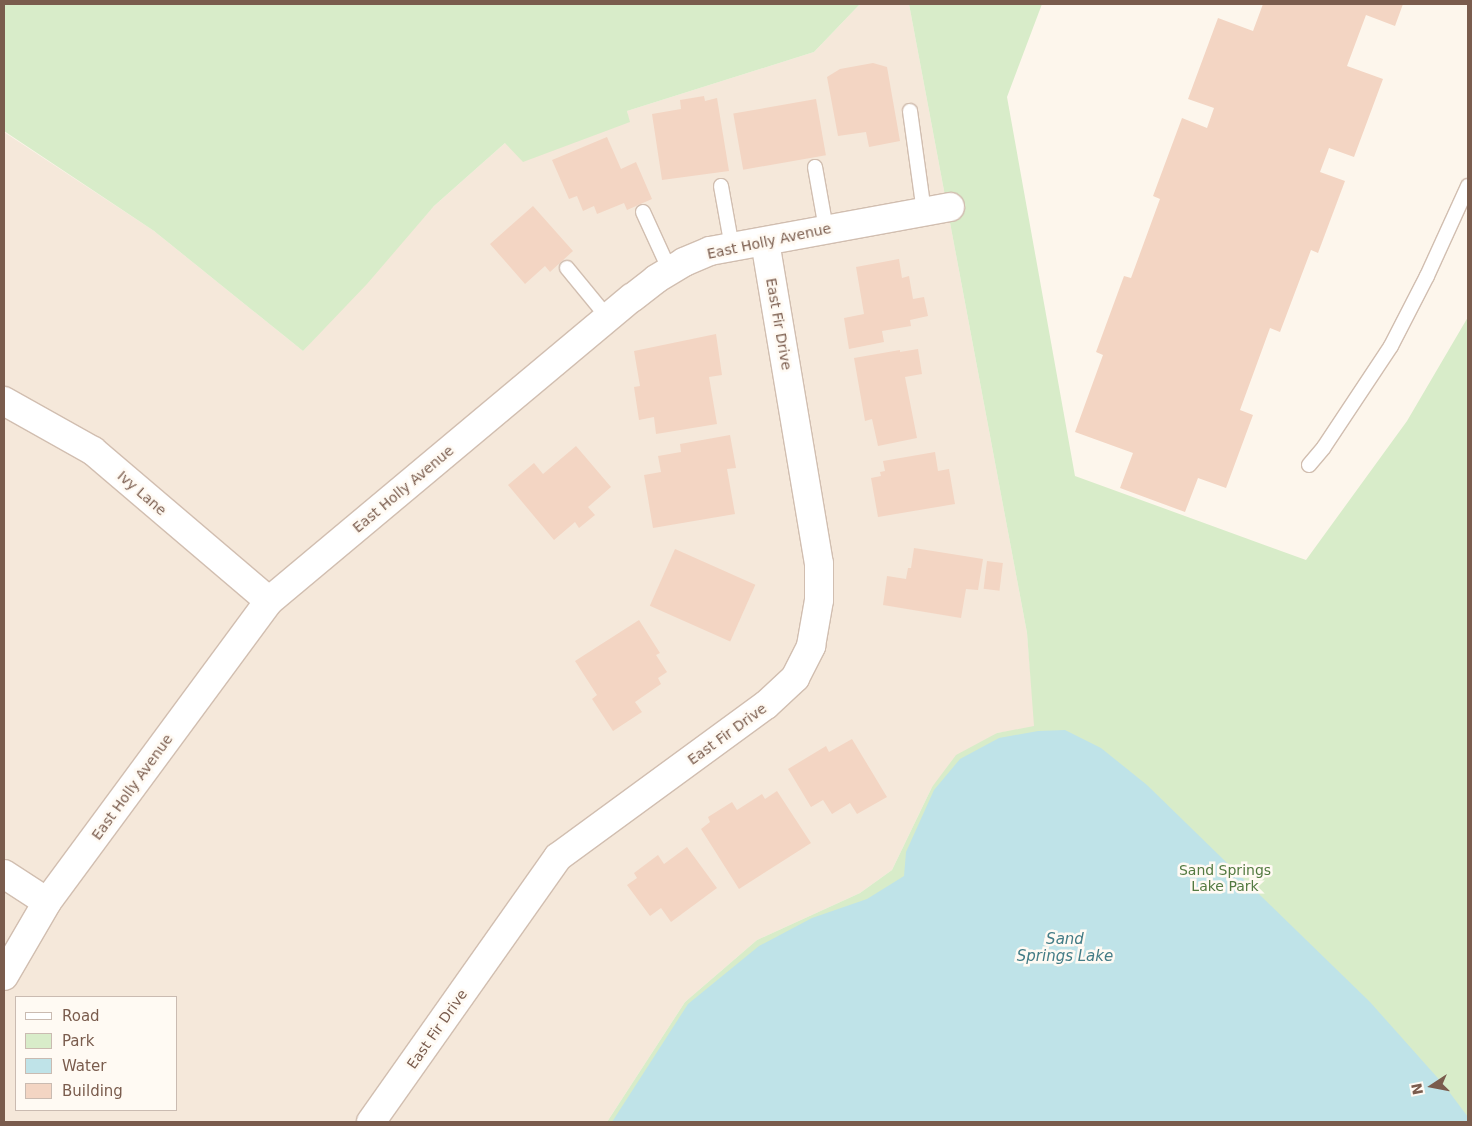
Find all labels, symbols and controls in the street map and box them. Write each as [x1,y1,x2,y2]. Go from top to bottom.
street label: East Holly Avenue [705,220,833,262]
street label: East Fir Drive [763,277,795,371]
street label: East Holly Avenue [349,442,457,536]
street label: Ivy Lane [114,467,170,519]
street label: East Fir Drive [684,700,770,768]
street label: East Holly Avenue [88,731,176,843]
park label: Sand Springs Lake Park [1179,862,1271,894]
water label: Sand Springs Lake [1017,930,1113,965]
street label: East Fir Drive [403,986,471,1072]
legend [15,996,178,1111]
text: Road [62,1007,100,1025]
text: Park [62,1032,94,1050]
text: Water [62,1057,106,1075]
north arrow [1407,1061,1457,1111]
text: Building [62,1082,123,1100]
text: N [1408,1082,1426,1096]

